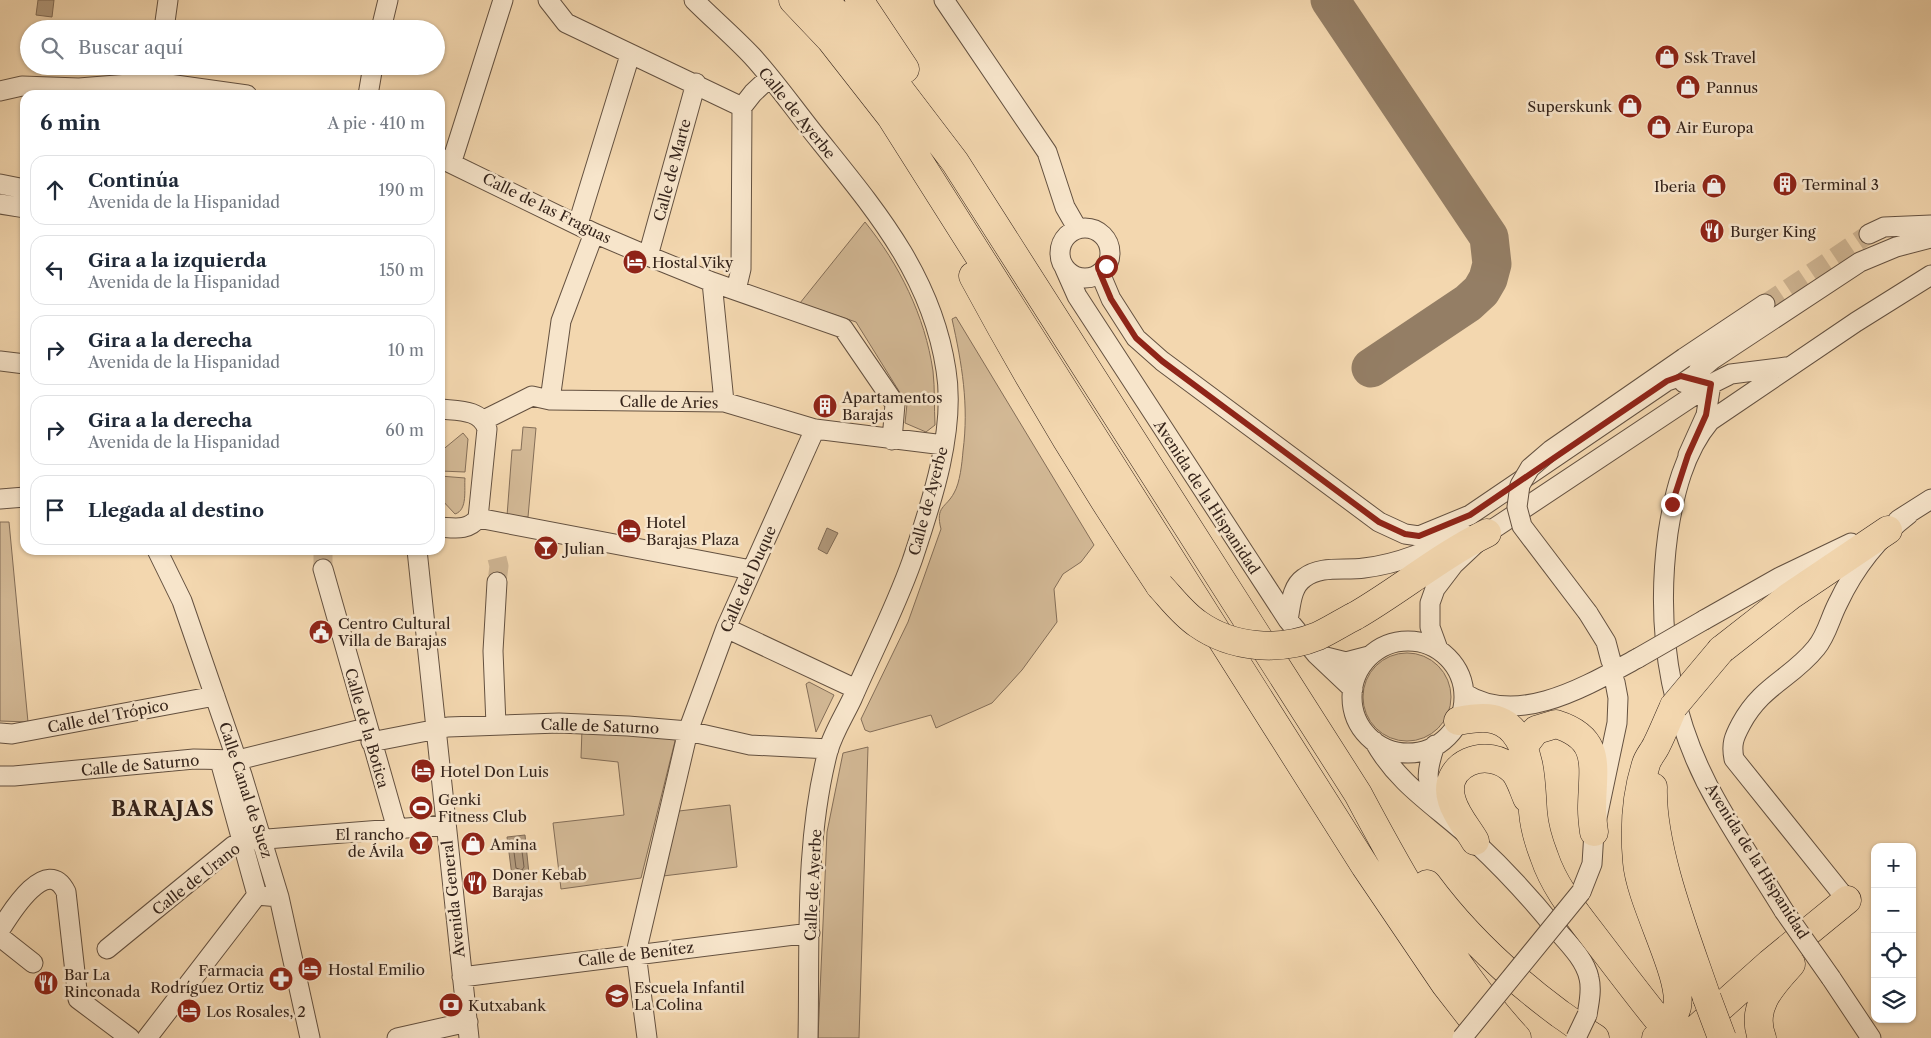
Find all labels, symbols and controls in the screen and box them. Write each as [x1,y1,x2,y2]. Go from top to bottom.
search box [20,20,445,75]
icon: search [38,34,66,62]
text: Buscar aquí [78,36,183,59]
shop icon: Ssk Travel [1654,44,1680,70]
place label: Ssk Travel [1684,48,1757,67]
street label: Calle de Ayerbe [754,64,840,162]
shop icon: Pannus [1675,74,1701,100]
place label: Pannus [1706,78,1758,97]
shop icon: Superskunk [1617,93,1643,119]
place label: Superskunk [1527,97,1613,116]
text: 6 min [40,110,101,135]
text: A pie · 410 m [327,113,425,133]
shop icon: Air Europa [1646,114,1672,140]
street label: Calle de Marte [649,117,695,223]
place label: Air Europa [1675,118,1754,137]
text: Continúa [88,169,179,192]
street label: Calle de las Fraguas [480,169,614,247]
building icon: Terminal 3 [1772,171,1798,197]
shop icon: Iberia [1701,173,1727,199]
place label: Terminal 3 [1802,175,1879,194]
icon: ahead [41,176,69,204]
place label: Iberia [1654,177,1696,196]
text: 190 m [379,180,424,200]
text: Avenida de la Hispanidad [88,192,280,212]
restaurant icon: Burger King [1699,218,1725,244]
place label: Burger King [1730,222,1816,241]
text: Gira a la izquierda [88,249,267,272]
hotel icon: Hostal Viky [622,249,648,275]
place label: Hostal Viky [652,253,734,272]
route start [1095,255,1118,278]
icon: left [41,256,69,284]
text: 150 m [379,260,424,280]
text: Avenida de la Hispanidad [88,272,280,292]
text: Gira a la derecha [88,329,252,352]
icon: right [41,336,69,364]
text: 10 m [388,340,424,360]
text: Avenida de la Hispanidad [88,352,280,372]
place label: Apartamentos Barajas [841,388,943,424]
street label: Calle de Aries [620,392,718,412]
building icon: Apartamentos Barajas [812,393,838,419]
text: Gira a la derecha [88,409,252,432]
street label: Avenida de la Hispanidad [1149,415,1264,578]
icon: right [41,416,69,444]
text: 60 m [385,420,424,440]
text: Avenida de la Hispanidad [88,432,280,452]
street label: Calle de Ayerbe [904,444,952,558]
route end [1661,493,1684,516]
icon: arrive [41,496,69,524]
text: Llegada al destino [88,499,264,522]
place label: Hotel Barajas Plaza [646,513,739,549]
hotel icon: Hotel Barajas Plaza [616,518,642,544]
street label: Calle del Duque [716,523,780,635]
bar icon: Julian [533,535,559,561]
place label: Julian [562,539,605,558]
place label: Centro Cultural Villa de Barajas [337,614,451,650]
public building icon: Centro Cultural Villa de Barajas [308,619,334,645]
street label: Calle de la Botica [341,666,393,790]
street label: Calle del Trópico [46,695,170,737]
street label: Calle de Saturno [540,714,660,738]
street label: Calle Canal de Suez [215,720,277,861]
street label: Calle de Saturno [80,750,200,780]
hotel icon: Hotel Don Luis [410,758,436,784]
place label: Hotel Don Luis [440,762,549,781]
street label: Avenida de la Hispanidad [1701,779,1813,942]
place label: Genki Fitness Club [438,790,527,826]
sports icon: Genki Fitness Club [408,795,434,821]
district label: BARAJAS [111,797,215,821]
place label: El rancho de Ávila [335,825,404,861]
street label: Calle de Ayerbe [801,829,825,941]
bar icon: El rancho de Ávila [408,830,434,856]
shop icon: Amina [460,831,486,857]
place label: Amina [489,835,537,854]
street label: Calle de Urano [148,839,244,919]
street label: Avenida General [437,839,469,960]
map controls [1871,843,1916,1023]
button: + [1871,843,1916,888]
place label: Doner Kebab Barajas [492,865,587,901]
restaurant icon: Doner Kebab Barajas [462,870,488,896]
button: − [1871,888,1916,933]
button: locate [1871,933,1916,978]
street label: Calle de Benítez [577,937,695,971]
hotel icon: Hostal Emilio [297,956,323,982]
place label: Hostal Emilio [328,960,425,979]
place label: Farmacia Rodríguez Ortiz [150,961,264,997]
place label: Bar La Rinconada [64,965,140,1001]
pharmacy icon: Farmacia Rodríguez Ortiz [268,966,294,992]
restaurant icon: Bar La Rinconada [33,970,59,996]
place label: Escuela Infantil La Colina [634,978,745,1014]
button: layers [1871,978,1916,1023]
school or university icon: Escuela Infantil La Colina [604,983,630,1009]
bank icon: Kutxabank [438,992,464,1018]
place label: Kutxabank [468,996,547,1015]
hotel icon: Los Rosales, 2 [176,998,202,1024]
place label: Los Rosales, 2 [206,1002,306,1021]

